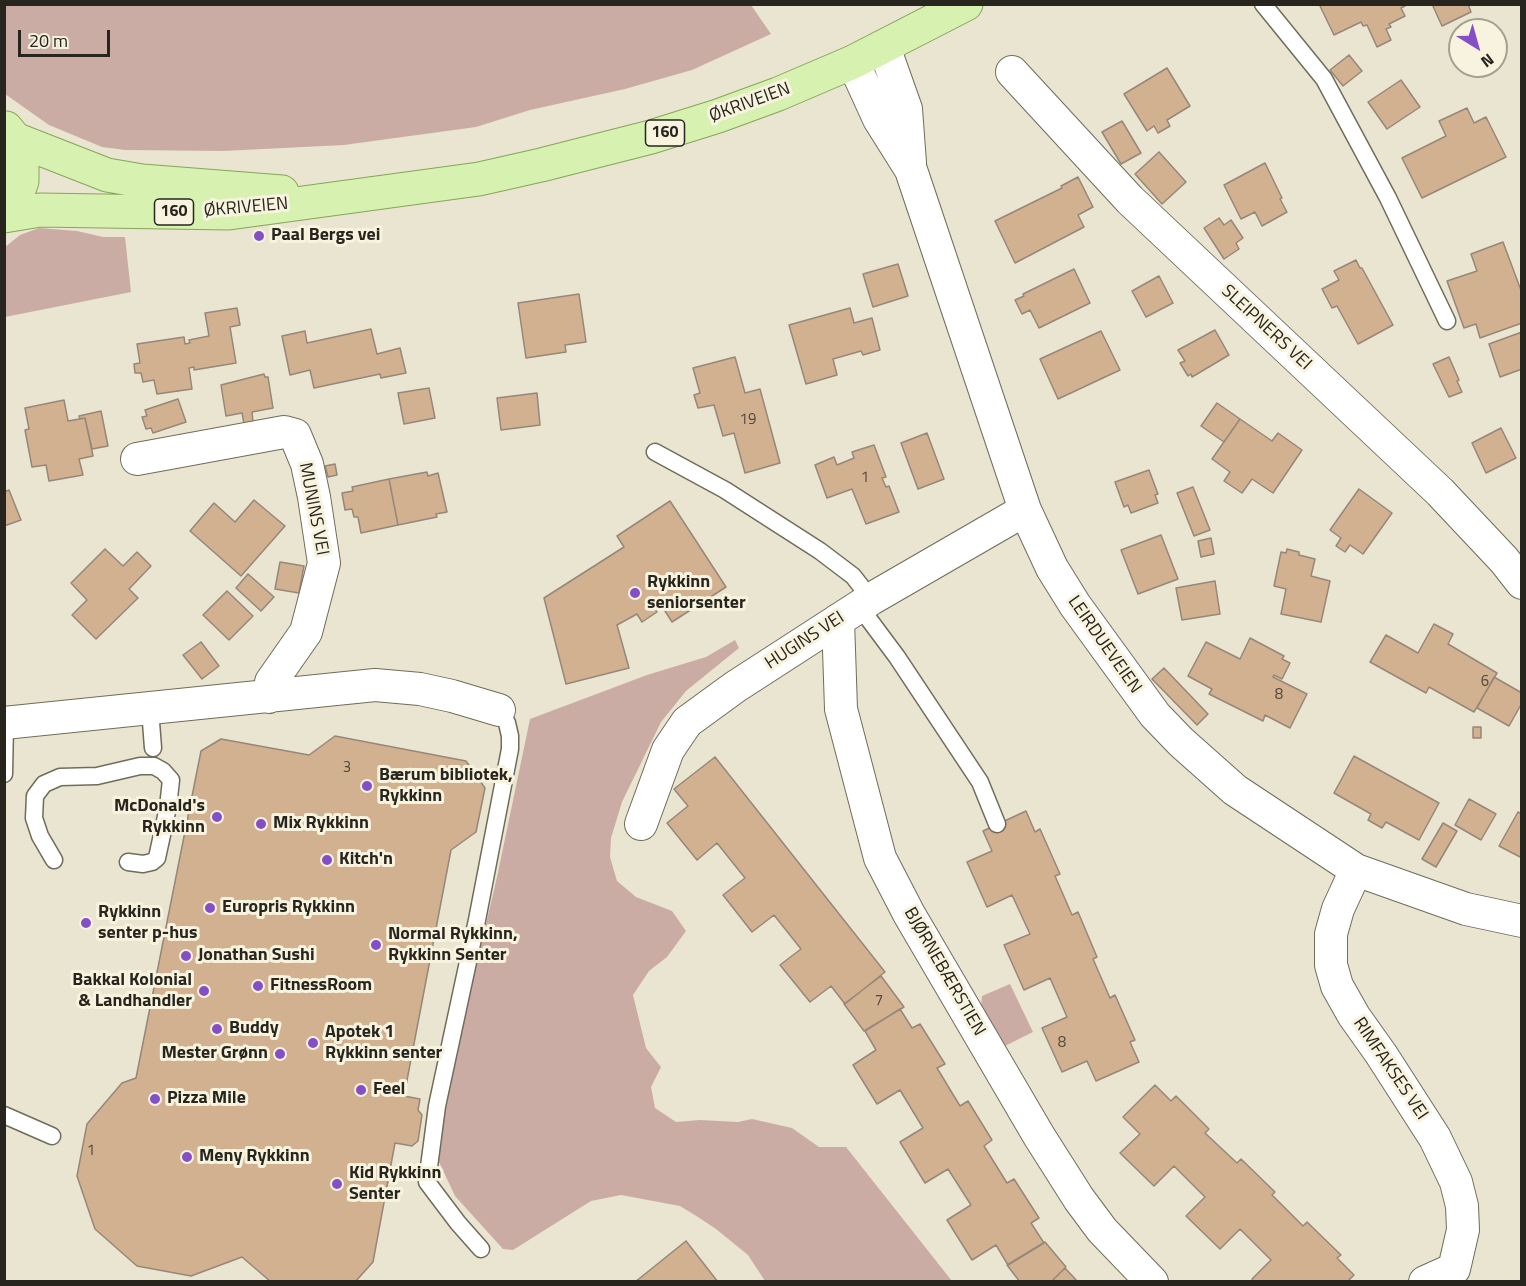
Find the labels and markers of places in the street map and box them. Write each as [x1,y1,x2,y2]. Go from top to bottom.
place label: Paal Bergs vei [271,225,380,247]
marker: Paal Bergs vei [252,229,266,243]
place label: Rykkinn seniorsenter [647,572,746,614]
marker: Rykkinn seniorsenter [628,586,642,600]
place label: Bærum bibliotek, Rykkinn [379,765,513,808]
marker: Bærum bibliotek, Rykkinn [360,779,374,793]
place label: McDonald's Rykkinn [114,796,205,838]
marker: McDonald's Rykkinn [210,810,224,824]
place label: Mix Rykkinn [273,813,369,835]
marker: Mix Rykkinn [254,817,268,831]
place label: Kitch'n [339,849,393,871]
marker: Kitch'n [320,853,334,867]
place label: Europris Rykkinn [222,897,355,919]
marker: Europris Rykkinn [203,901,217,915]
place label: Rykkinn senter p-hus [98,902,198,944]
marker: Rykkinn senter p-hus [79,916,93,930]
place label: Normal Rykkinn, Rykkinn Senter [388,924,518,966]
marker: Normal Rykkinn, Rykkinn Senter [369,938,383,952]
place label: Jonathan Sushi [198,945,315,967]
marker: Jonathan Sushi [179,949,193,963]
place label: Bakkal Kolonial & Landhandler [72,970,192,1012]
place label: FitnessRoom [270,975,372,997]
marker: FitnessRoom [251,979,265,993]
marker: Bakkal Kolonial & Landhandler [197,984,211,998]
place label: Buddy [229,1018,279,1040]
marker: Buddy [210,1022,224,1036]
place label: Apotek 1 Rykkinn senter [325,1022,442,1064]
marker: Apotek 1 Rykkinn senter [306,1036,320,1050]
place label: Mester Grønn [161,1043,268,1065]
marker: Mester Grønn [273,1047,287,1061]
place label: Feel [373,1079,405,1101]
marker: Feel [354,1083,368,1097]
place label: Pizza Mile [167,1088,246,1110]
marker: Pizza Mile [148,1092,162,1106]
place label: Meny Rykkinn [199,1146,310,1168]
marker: Meny Rykkinn [180,1150,194,1164]
place label: Kid Rykkinn Senter [349,1163,441,1206]
marker: Kid Rykkinn Senter [330,1177,344,1191]

